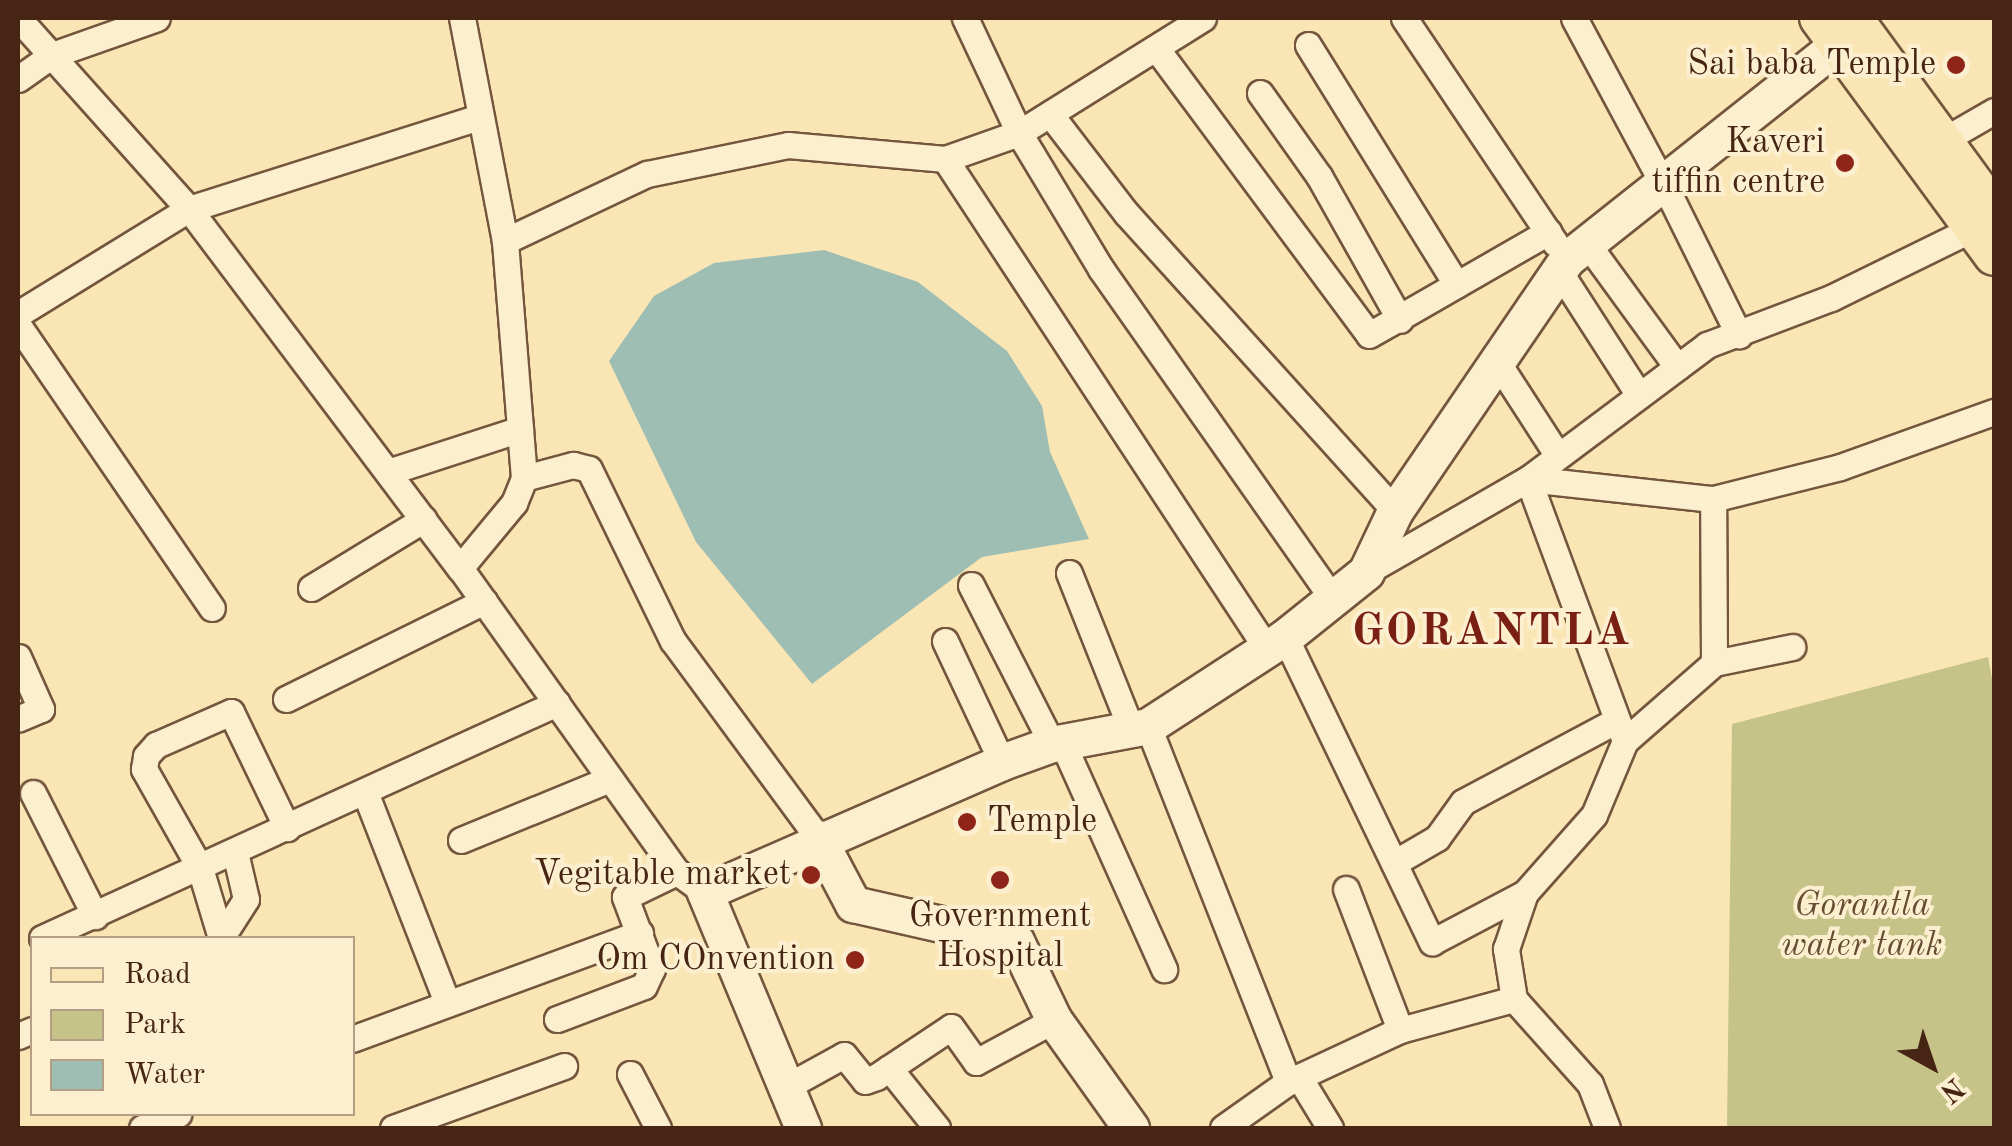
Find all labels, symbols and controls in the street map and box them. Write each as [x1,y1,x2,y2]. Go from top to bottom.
place label: Sai baba Temple [1687,44,1936,86]
marker: Sai baba Temple [1945,54,1967,76]
place label: Kaveri tiffin centre [1652,122,1825,204]
marker: Kaveri tiffin centre [1834,152,1856,174]
district label: GORANTLA [1352,606,1632,660]
place label: Temple [987,801,1097,843]
marker: Temple [956,811,978,833]
place label: Vegitable market [534,854,791,896]
marker: Vegitable market [800,864,822,886]
marker: Government Hospital [989,869,1011,891]
park label: Gorantla water tank [1781,885,1943,967]
place label: Government Hospital [909,896,1091,978]
legend [30,936,355,1116]
place label: Om COnvention [596,939,835,981]
marker: Om COnvention [844,949,866,971]
text: Road [124,960,191,990]
text: Park [124,1010,186,1040]
north arrow [1882,1016,1982,1116]
text: Water [124,1060,205,1090]
text: N [1934,1071,1968,1107]

